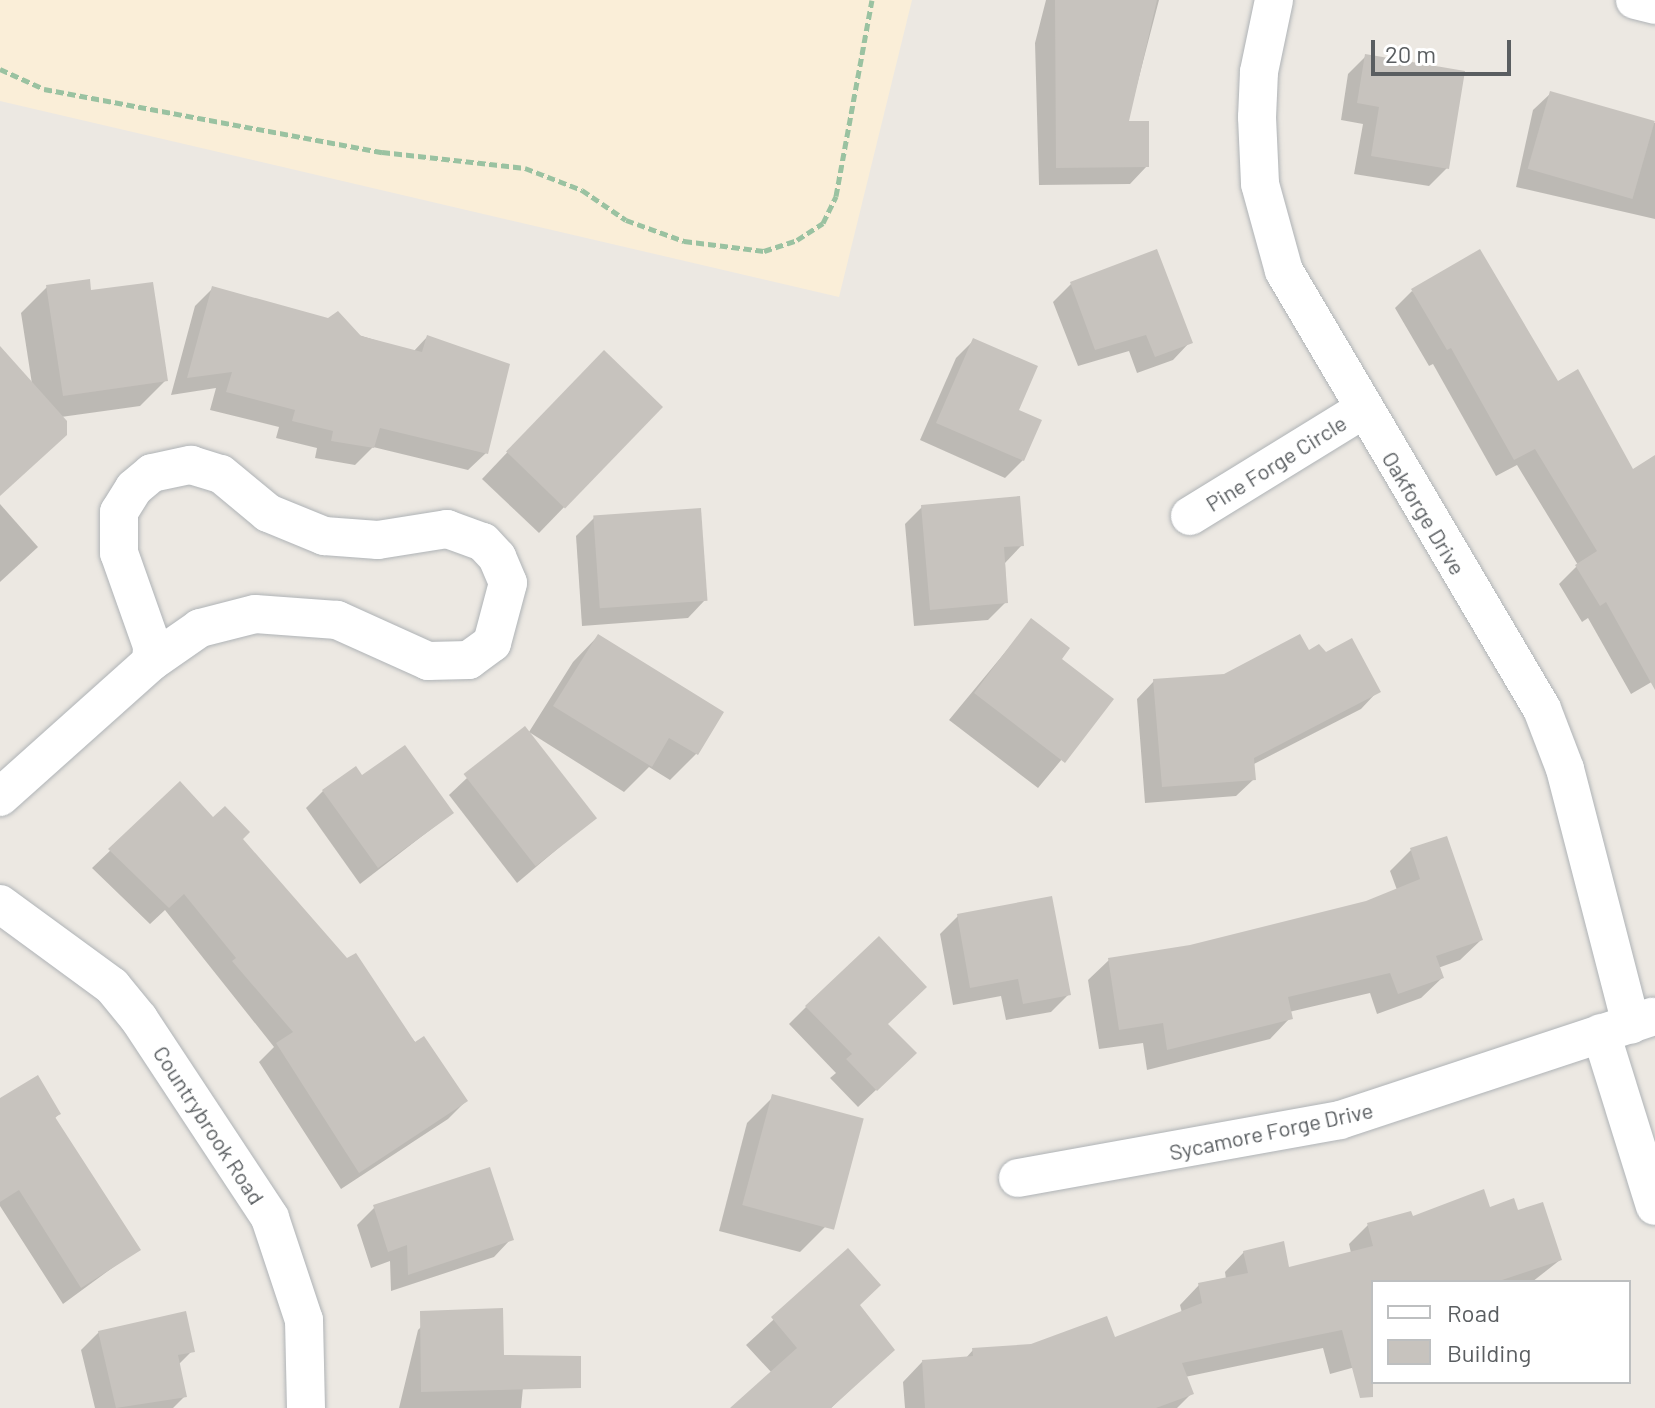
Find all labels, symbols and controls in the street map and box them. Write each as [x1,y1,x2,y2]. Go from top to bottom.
scale bar [1375,24,1515,74]
text: 20 m [1385,39,1436,68]
street label: Pine Forge Circle [1201,409,1351,517]
street label: Oakforge Drive [1377,447,1471,579]
street label: Countrybrook Road [148,1041,270,1209]
street label: Sycamore Forge Drive [1167,1097,1375,1165]
legend [1371,1280,1631,1384]
text: Road [1447,1298,1500,1327]
text: Building [1447,1338,1531,1367]

